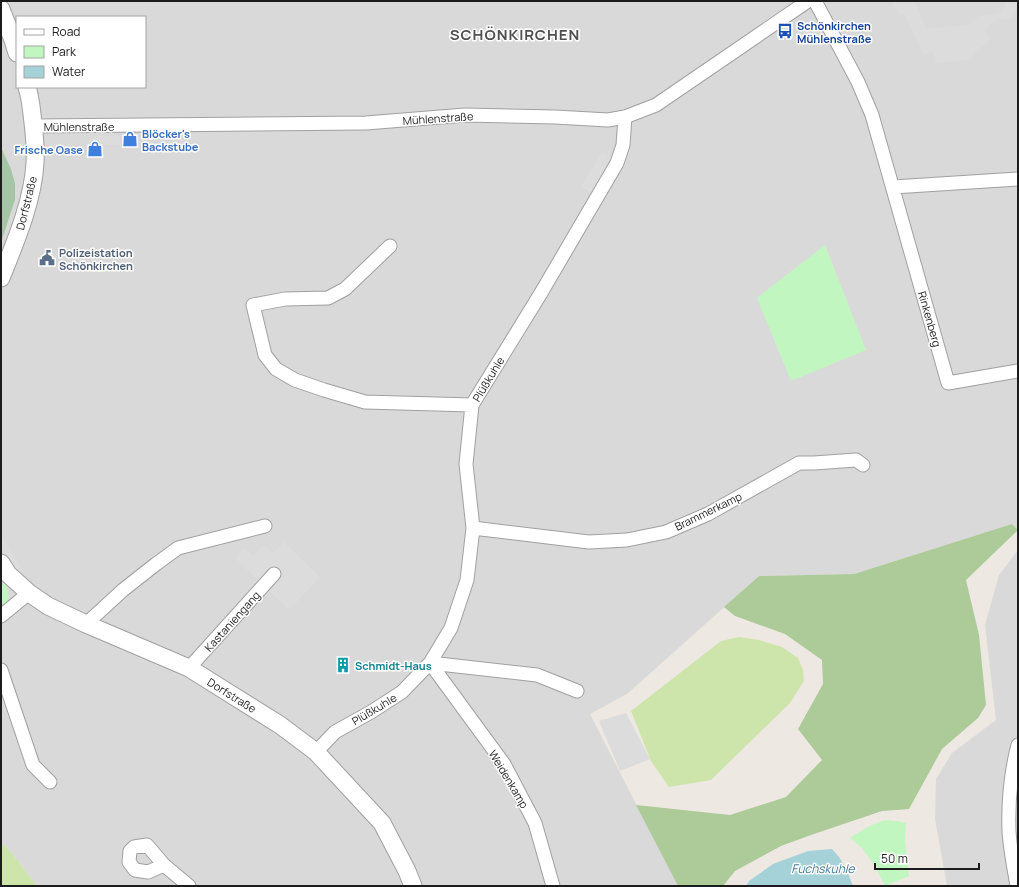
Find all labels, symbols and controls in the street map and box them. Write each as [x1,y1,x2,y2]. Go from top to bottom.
legend [16,16,146,88]
place label: Schönkirchen Mühlenstraße [797,18,872,46]
bus stop icon: Schönkirchen Mühlenstraße [776,22,794,40]
text: Road [52,23,80,40]
district label: SCHÖNKIRCHEN [450,24,580,45]
text: Park [52,43,77,60]
text: Water [52,63,86,80]
street label: Mühlenstraße [402,108,474,128]
street label: Mühlenstraße [44,119,115,134]
place label: Blöcker's Backstube [142,126,199,154]
shop icon: Blöcker's Backstube [121,130,139,148]
shop icon: Frische Oase [86,140,104,158]
place label: Frische Oase [15,142,83,157]
street label: Dorfstraße [12,174,40,231]
place label: Polizeistation Schönkirchen [59,245,133,273]
public building icon: Polizeistation Schönkirchen [38,249,56,267]
street label: Rinkenberg [915,289,945,349]
street label: Plüßkuhle [469,353,508,404]
street label: Brammerkamp [672,488,745,534]
street label: Kastaniengang [201,588,263,654]
building icon: Schmidt-Haus [334,656,352,674]
place label: Schmidt-Haus [355,658,432,673]
street label: Dorfstraße [205,674,260,716]
street label: Plüßkuhle [349,689,400,728]
street label: Weidenkamp [486,747,533,811]
scale bar [875,845,979,871]
text: 50 m [881,850,908,867]
water label: Fuchskuhle [791,860,856,877]

